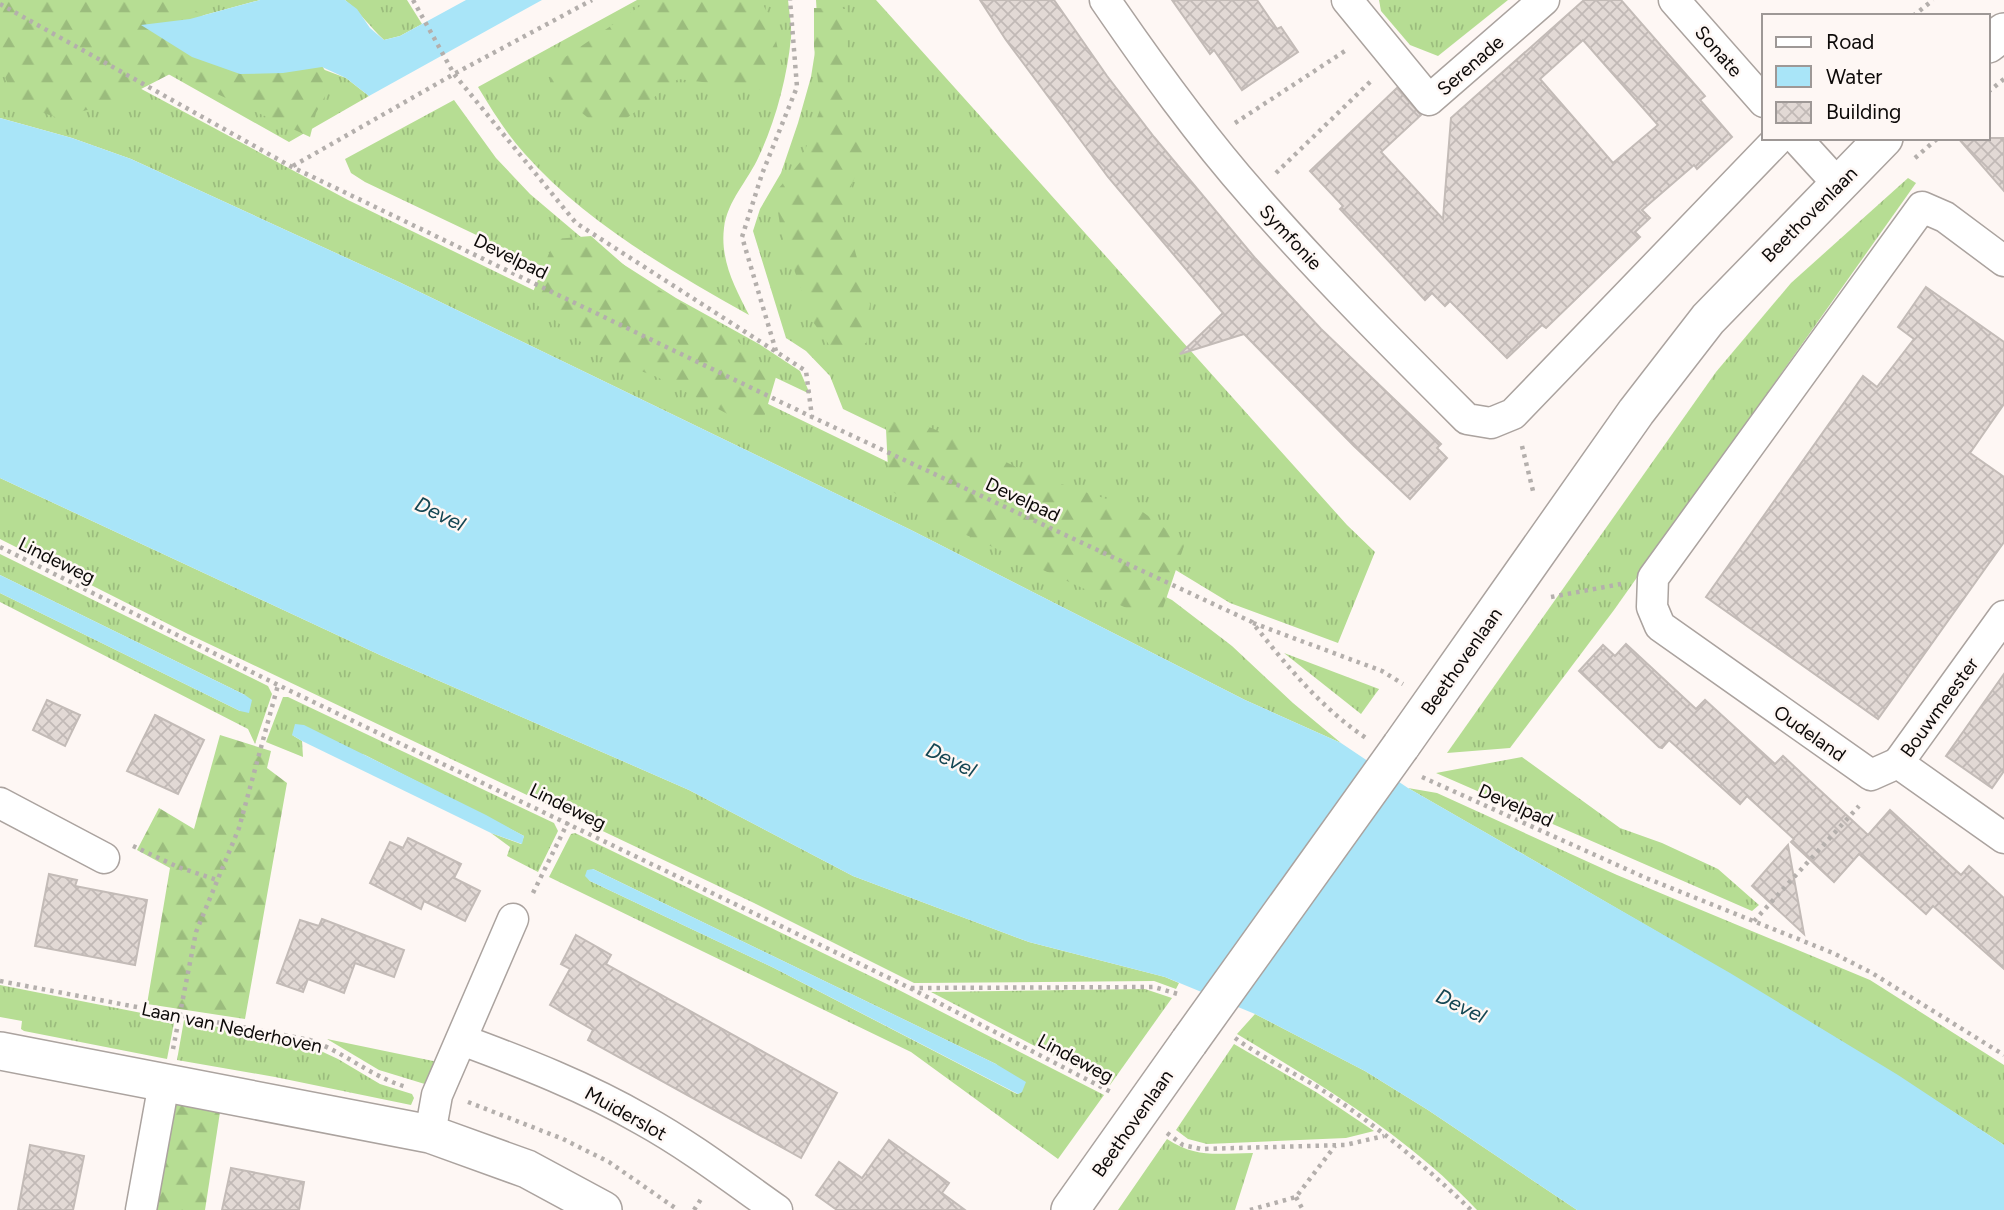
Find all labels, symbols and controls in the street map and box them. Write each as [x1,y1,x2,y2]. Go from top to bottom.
legend [1762,14,1990,140]
street label: Sonate [1690,21,1747,82]
text: Road [1826,29,1874,54]
street label: Serenade [1432,30,1508,101]
text: Water [1826,64,1882,89]
text: Building [1826,99,1901,124]
street label: Beethovenlaan [1757,162,1862,267]
street label: Symfonie [1255,200,1327,275]
street label: Develpad [470,229,552,284]
street label: Develpad [982,472,1064,527]
water label: Devel [411,491,470,537]
street label: Lindeweg [15,532,99,589]
street label: Beethovenlaan [1416,603,1507,719]
street label: Bouwmeester [1895,652,1984,762]
street label: Oudeland [1769,700,1850,766]
water label: Devel [922,737,981,783]
street label: Lindeweg [526,778,610,835]
street label: Develpad [1475,779,1557,832]
water label: Devel [1432,983,1491,1029]
street label: Laan van Nederhoven [139,997,324,1058]
street label: Lindeweg [1034,1029,1118,1088]
street label: Beethovenlaan [1087,1065,1178,1181]
street label: Muiderslot [581,1081,671,1145]

